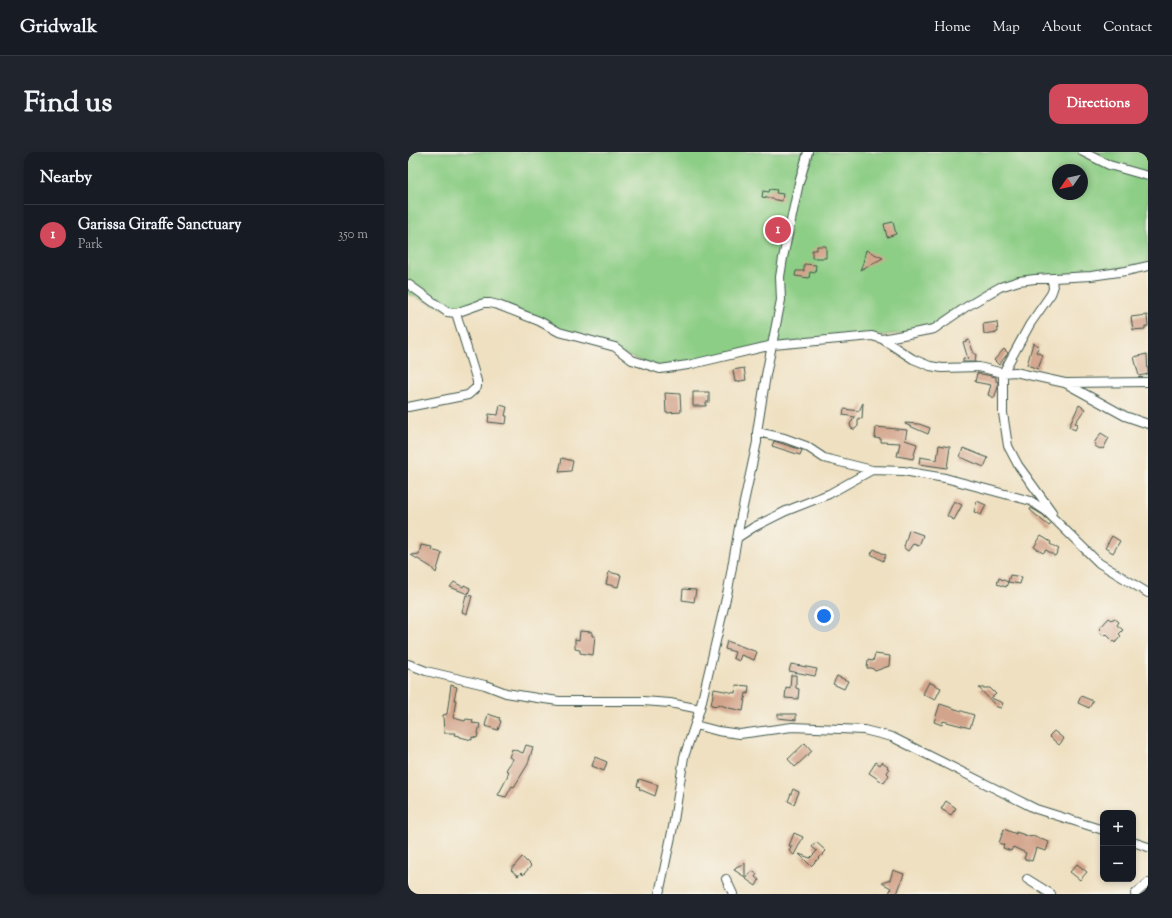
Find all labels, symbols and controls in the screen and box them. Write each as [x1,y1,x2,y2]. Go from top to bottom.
text: Gridwalk [20,14,97,41]
text: Home [934,18,971,38]
text: Map [993,18,1020,38]
text: About [1042,18,1081,38]
text: Contact [1103,18,1152,38]
text: Find us [24,84,112,124]
button: Directions [1049,84,1148,124]
north arrow [1052,164,1088,200]
text: Nearby [40,166,92,190]
text: Garissa Giraffe Sanctuary [78,215,242,236]
pin: 1 [765,215,791,245]
text: 1 [51,226,55,244]
text: 350 m [338,226,368,244]
text: Park [78,236,103,254]
your location [814,606,834,626]
map controls [1100,810,1136,882]
button: + [1100,810,1136,846]
button: − [1100,846,1136,882]

